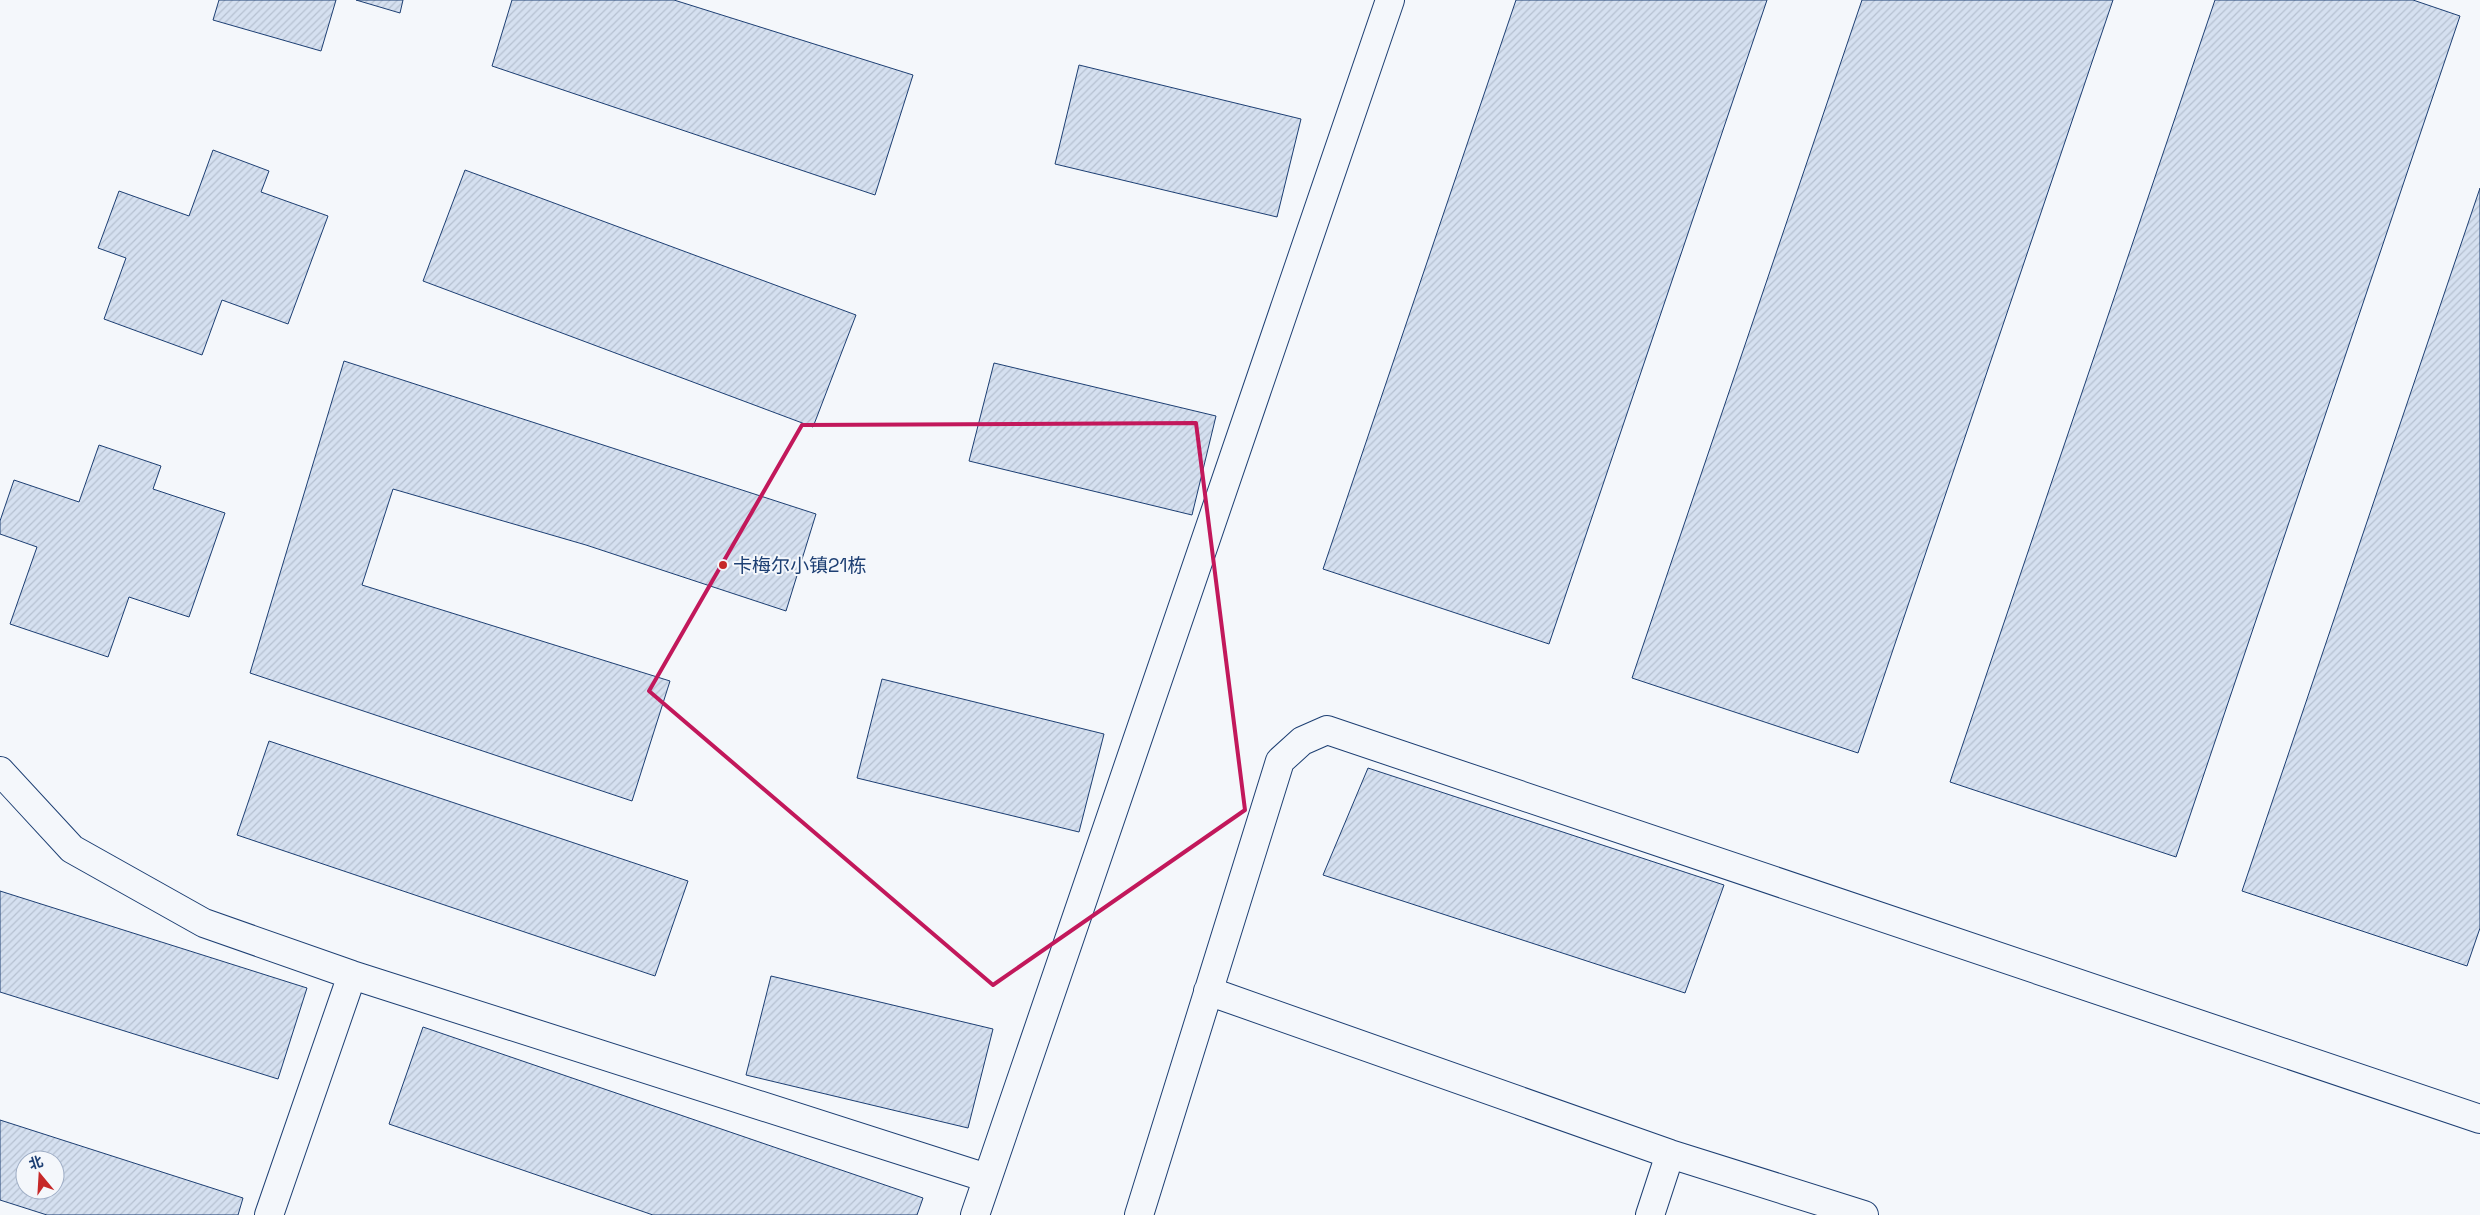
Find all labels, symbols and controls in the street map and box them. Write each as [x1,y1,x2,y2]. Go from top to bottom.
place label: 卡梅尔小镇21栋 [733,553,866,578]
marker: 卡梅尔小镇21栋 [717,559,729,571]
north arrow [15,1150,65,1200]
text: 北 [27,1152,45,1173]

